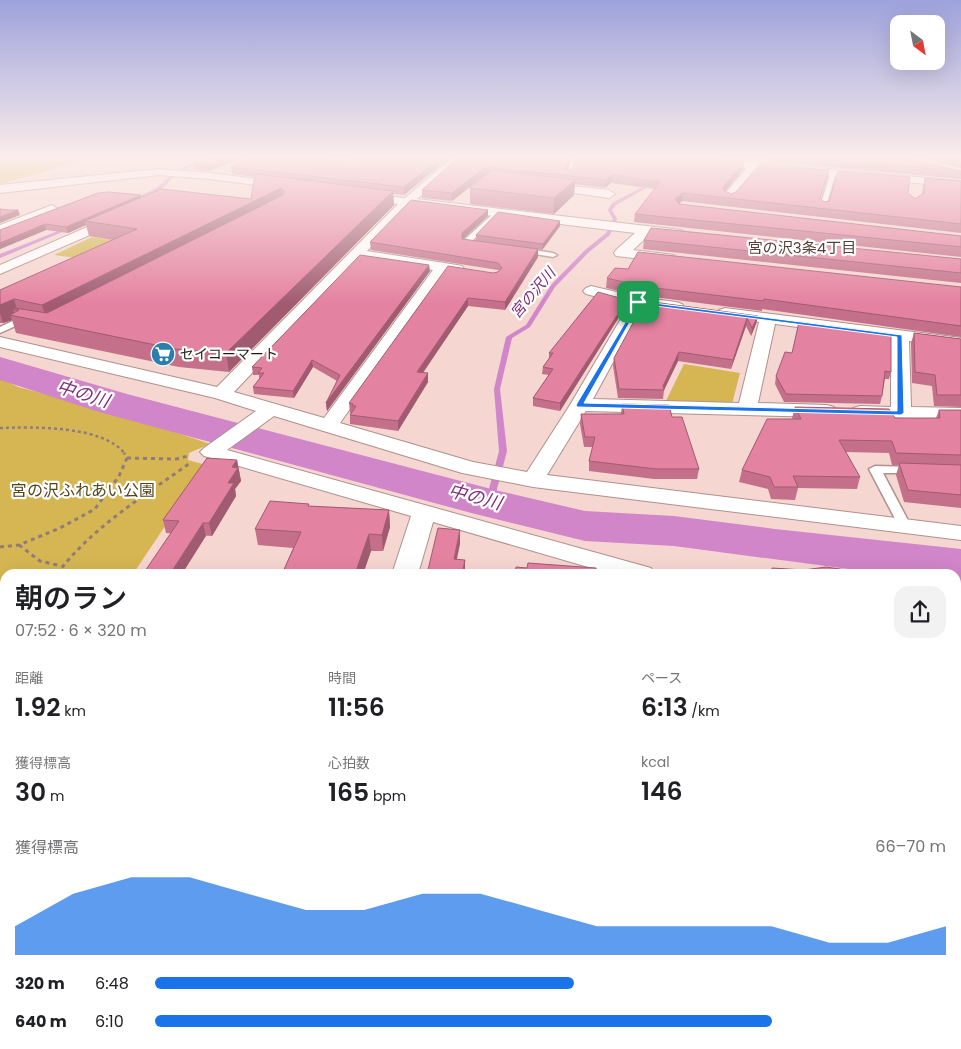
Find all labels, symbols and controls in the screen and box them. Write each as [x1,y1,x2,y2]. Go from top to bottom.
north arrow [890,15,945,70]
map controls [890,15,945,70]
district label: 宮の沢3条4丁目 [748,237,856,258]
water label: 宮の沢川 [505,261,561,322]
pin [617,281,659,323]
icon: arrive [624,288,652,316]
supermarket icon: セイコーマート [150,341,176,367]
place label: セイコーマート [180,344,278,364]
water label: 中の川 [54,374,115,414]
water label: 中の川 [446,477,506,516]
park label: 宮の沢ふれあい公園 [11,479,155,502]
text: 朝のラン [15,579,127,618]
button: share [894,586,946,638]
text: 07:52 · 6 × 320 m [15,619,147,642]
text: 距離 [15,668,43,688]
text: 時間 [328,668,356,688]
text: ペース [641,668,682,688]
text: 1.92 [15,690,61,725]
text: 11:56 [328,690,385,725]
text: 6:13 [641,690,688,725]
text: km [61,701,86,721]
text: /km [688,701,720,721]
text: kcal [641,752,670,772]
text: 獲得標高 [15,753,71,773]
text: 心拍数 [328,753,370,773]
text: 146 [641,774,683,809]
text: 30 [15,775,46,810]
text: 165 [328,775,369,810]
text: m [46,786,64,806]
text: bpm [369,786,406,806]
text: 66–70 m [875,835,946,858]
text: 獲得標高 [15,836,79,859]
text: 320 m [15,972,65,995]
text: 6:48 [95,972,129,995]
text: 640 m [15,1010,67,1033]
text: 6:10 [95,1010,124,1033]

